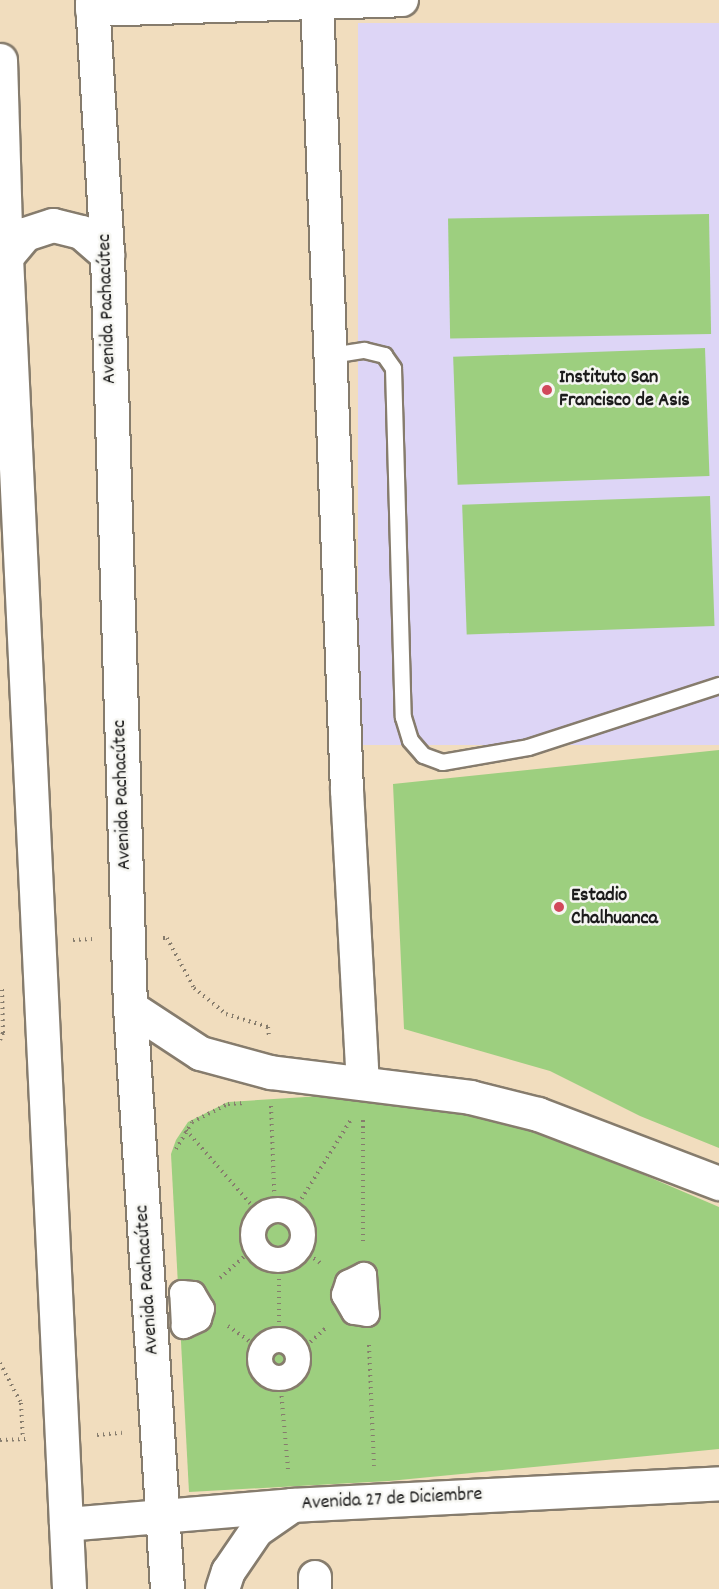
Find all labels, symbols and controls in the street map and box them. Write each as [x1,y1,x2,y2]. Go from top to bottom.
street label: Avenida Pachacútec [93,234,123,384]
place label: Instituto San Francisco de Asis [559,366,690,413]
marker: Instituto San Francisco de Asis [540,383,554,397]
street label: Avenida Pachacútec [108,720,138,870]
place label: Estadio Chalhuanca [571,884,658,931]
marker: Estadio Chalhuanca [552,900,566,914]
street label: Avenida Pachacútec [131,1204,165,1356]
street label: Avenida 27 de Diciembre [301,1483,483,1517]

